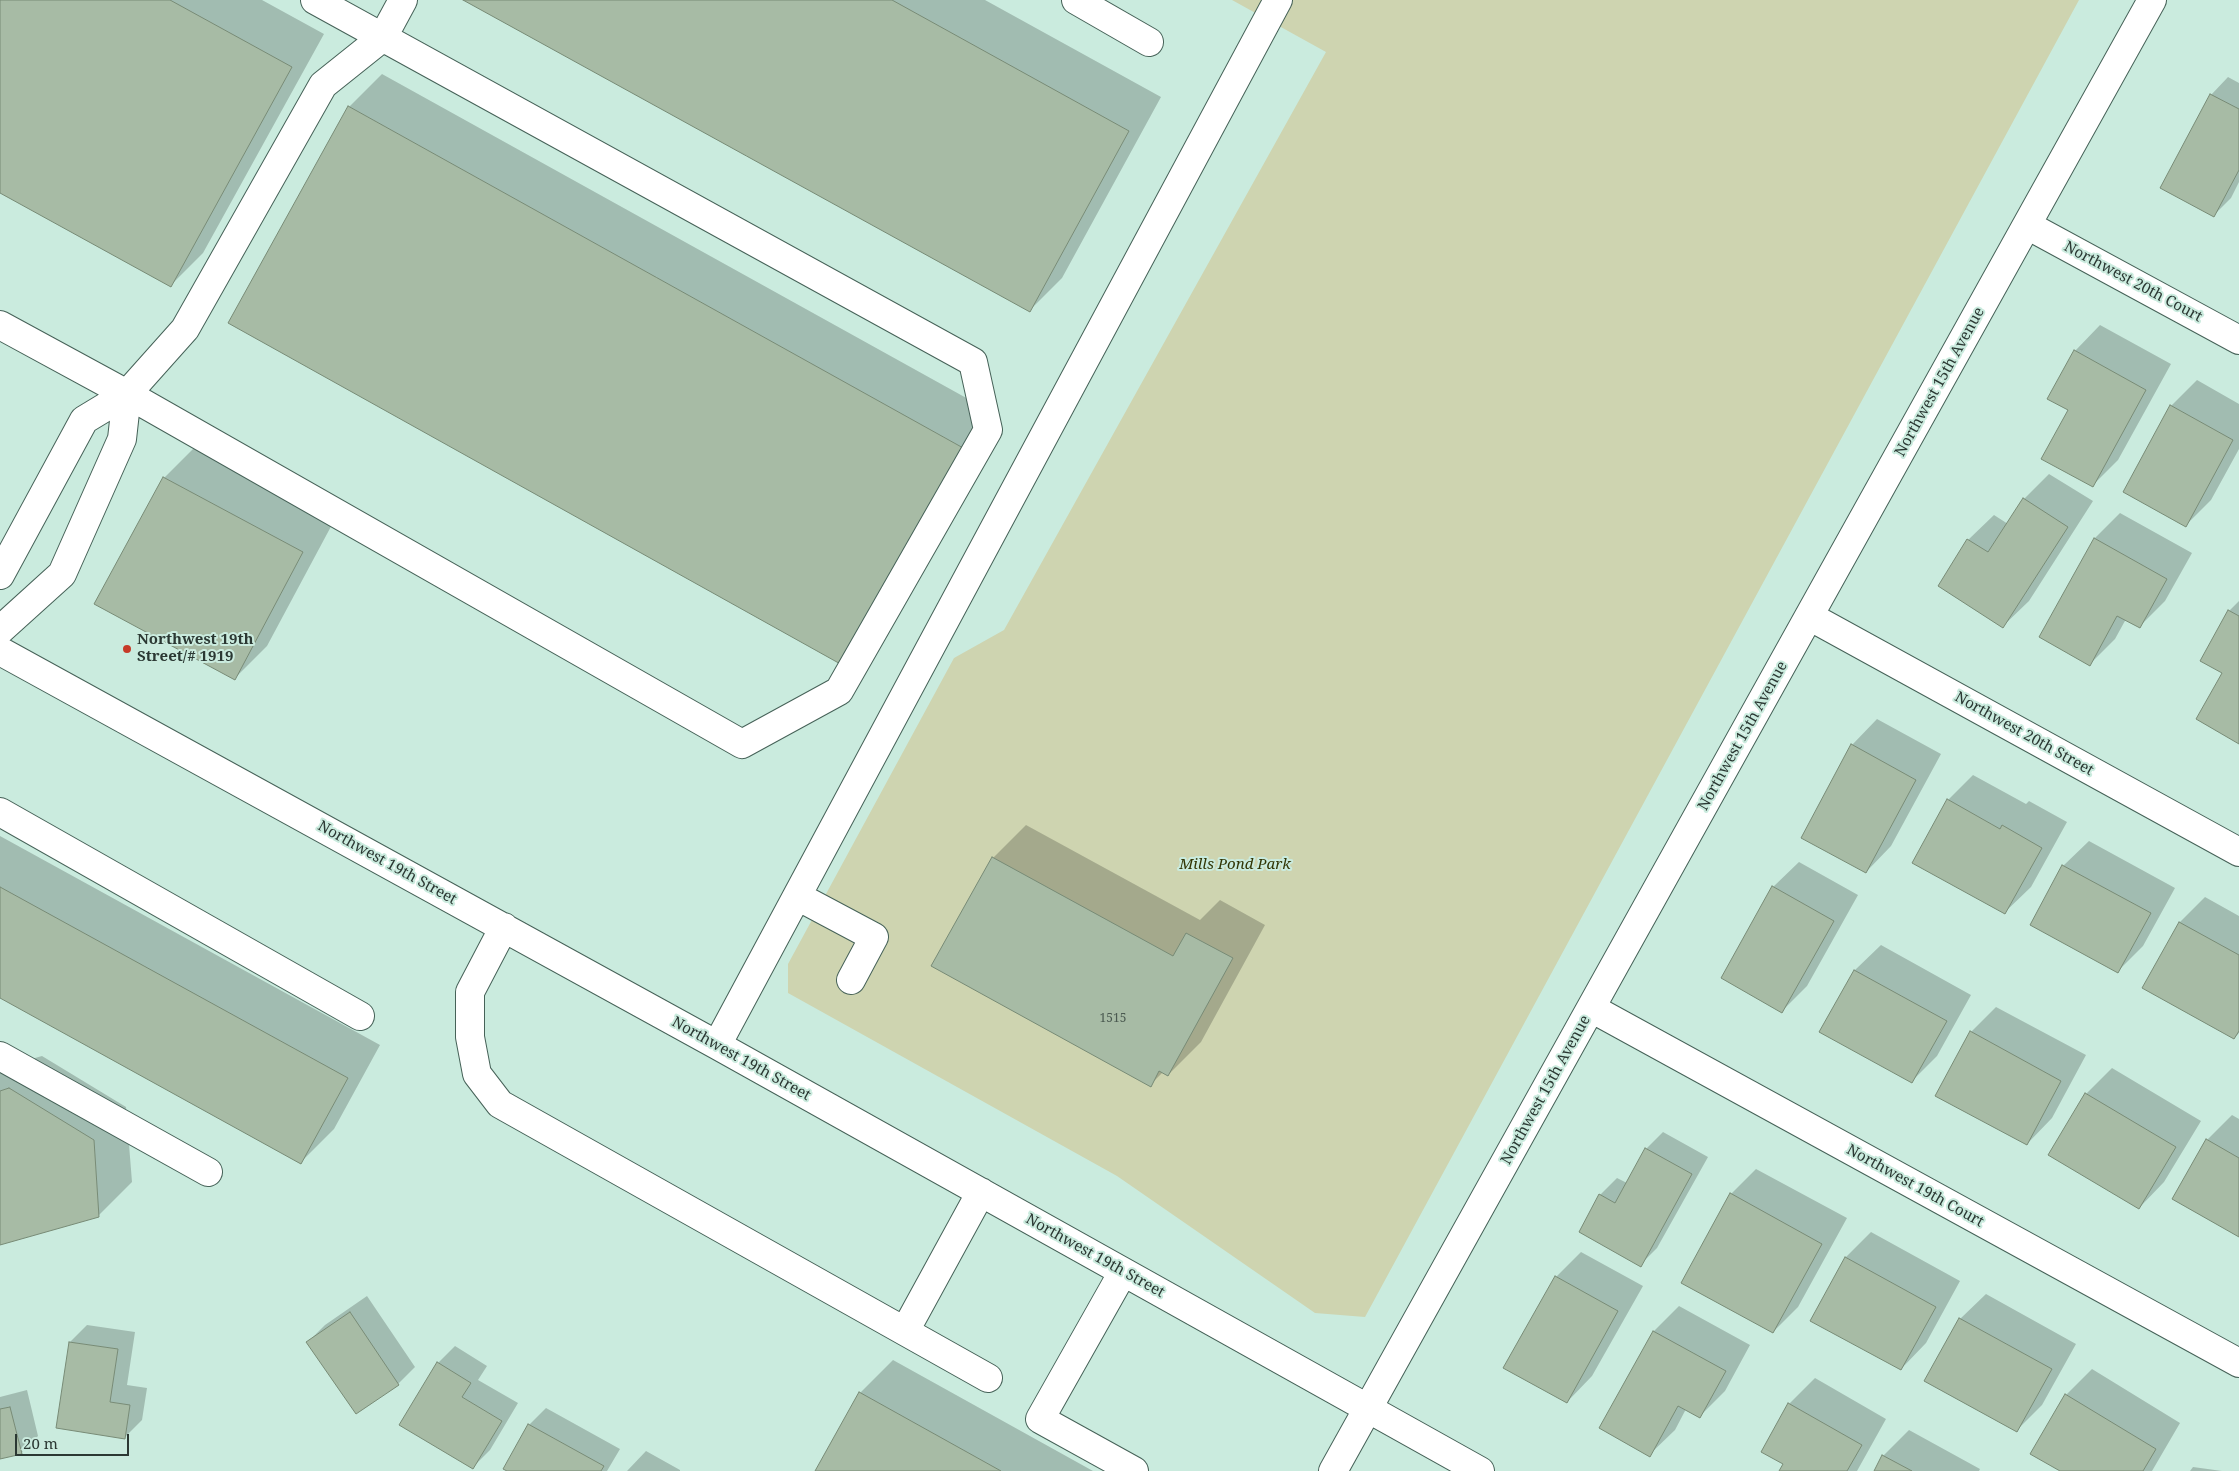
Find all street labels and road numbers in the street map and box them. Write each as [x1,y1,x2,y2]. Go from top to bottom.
street label: Northwest 20th Court [2061,238,2205,326]
street label: Northwest 15th Avenue [1891,304,1989,460]
street label: Northwest 15th Avenue [1694,658,1792,814]
street label: Northwest 20th Street [1951,688,2097,780]
street label: Northwest 19th Street [314,817,460,909]
street label: Northwest 15th Avenue [1497,1012,1595,1168]
street label: Northwest 19th Street [668,1013,814,1105]
street label: Northwest 19th Court [1843,1141,1987,1231]
street label: Northwest 19th Street [1022,1210,1168,1302]

